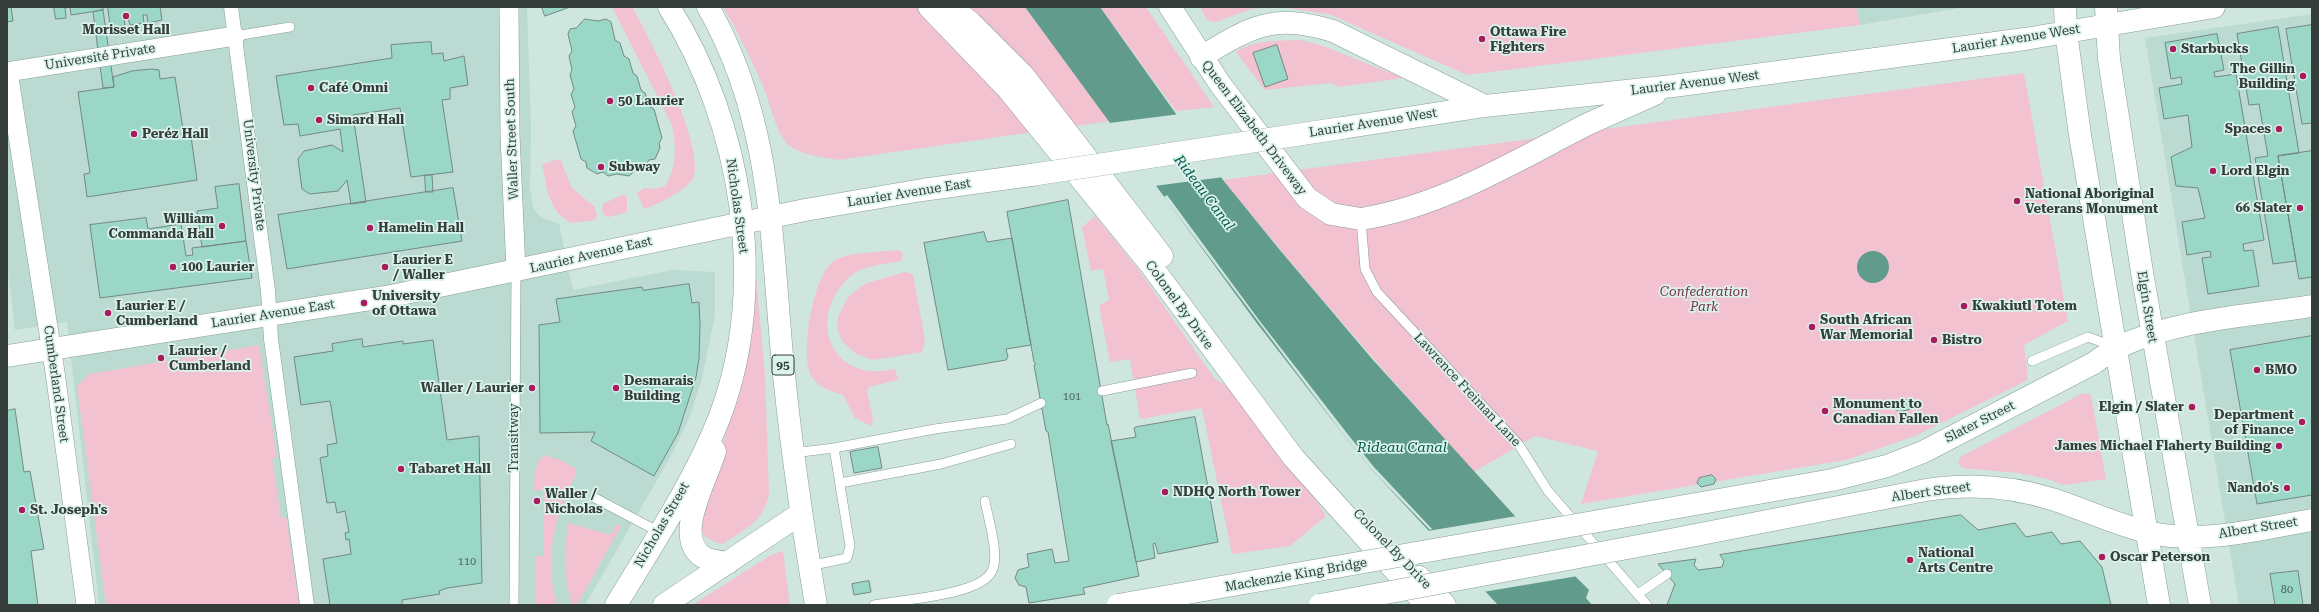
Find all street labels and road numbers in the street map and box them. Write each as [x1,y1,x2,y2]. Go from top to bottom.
street label: Laurier Avenue West [1951,21,2081,57]
street label: Université Private [44,41,156,73]
street label: Queen Elizabeth Driveway [1198,57,1310,199]
street label: Laurier Avenue West [1630,67,1760,99]
street label: Waller Street South [502,78,522,200]
street label: Laurier Avenue West [1308,105,1438,141]
street label: University Private [239,118,269,232]
street label: Nicholas Street [723,157,751,255]
street label: Laurier Avenue East [846,176,972,210]
street label: Laurier Avenue East [528,233,654,277]
street label: Colonel By Drive [1142,258,1216,352]
street label: Elgin Street [2134,270,2160,344]
street label: Laurier Avenue East [210,297,336,331]
street label: Cumberland Street [40,324,72,444]
street label: Lawrence Freiman Lane [1410,330,1524,450]
road number: 95 [772,355,794,375]
street label: Slater Street [1942,398,2018,446]
street label: Transitway [506,403,522,473]
street label: Albert Street [1890,479,1972,505]
street label: Nicholas Street [631,480,693,570]
street label: Colonel By Drive [1350,506,1434,592]
street label: Albert Street [2217,514,2299,542]
street label: Mackenzie King Bridge [1224,555,1368,595]

